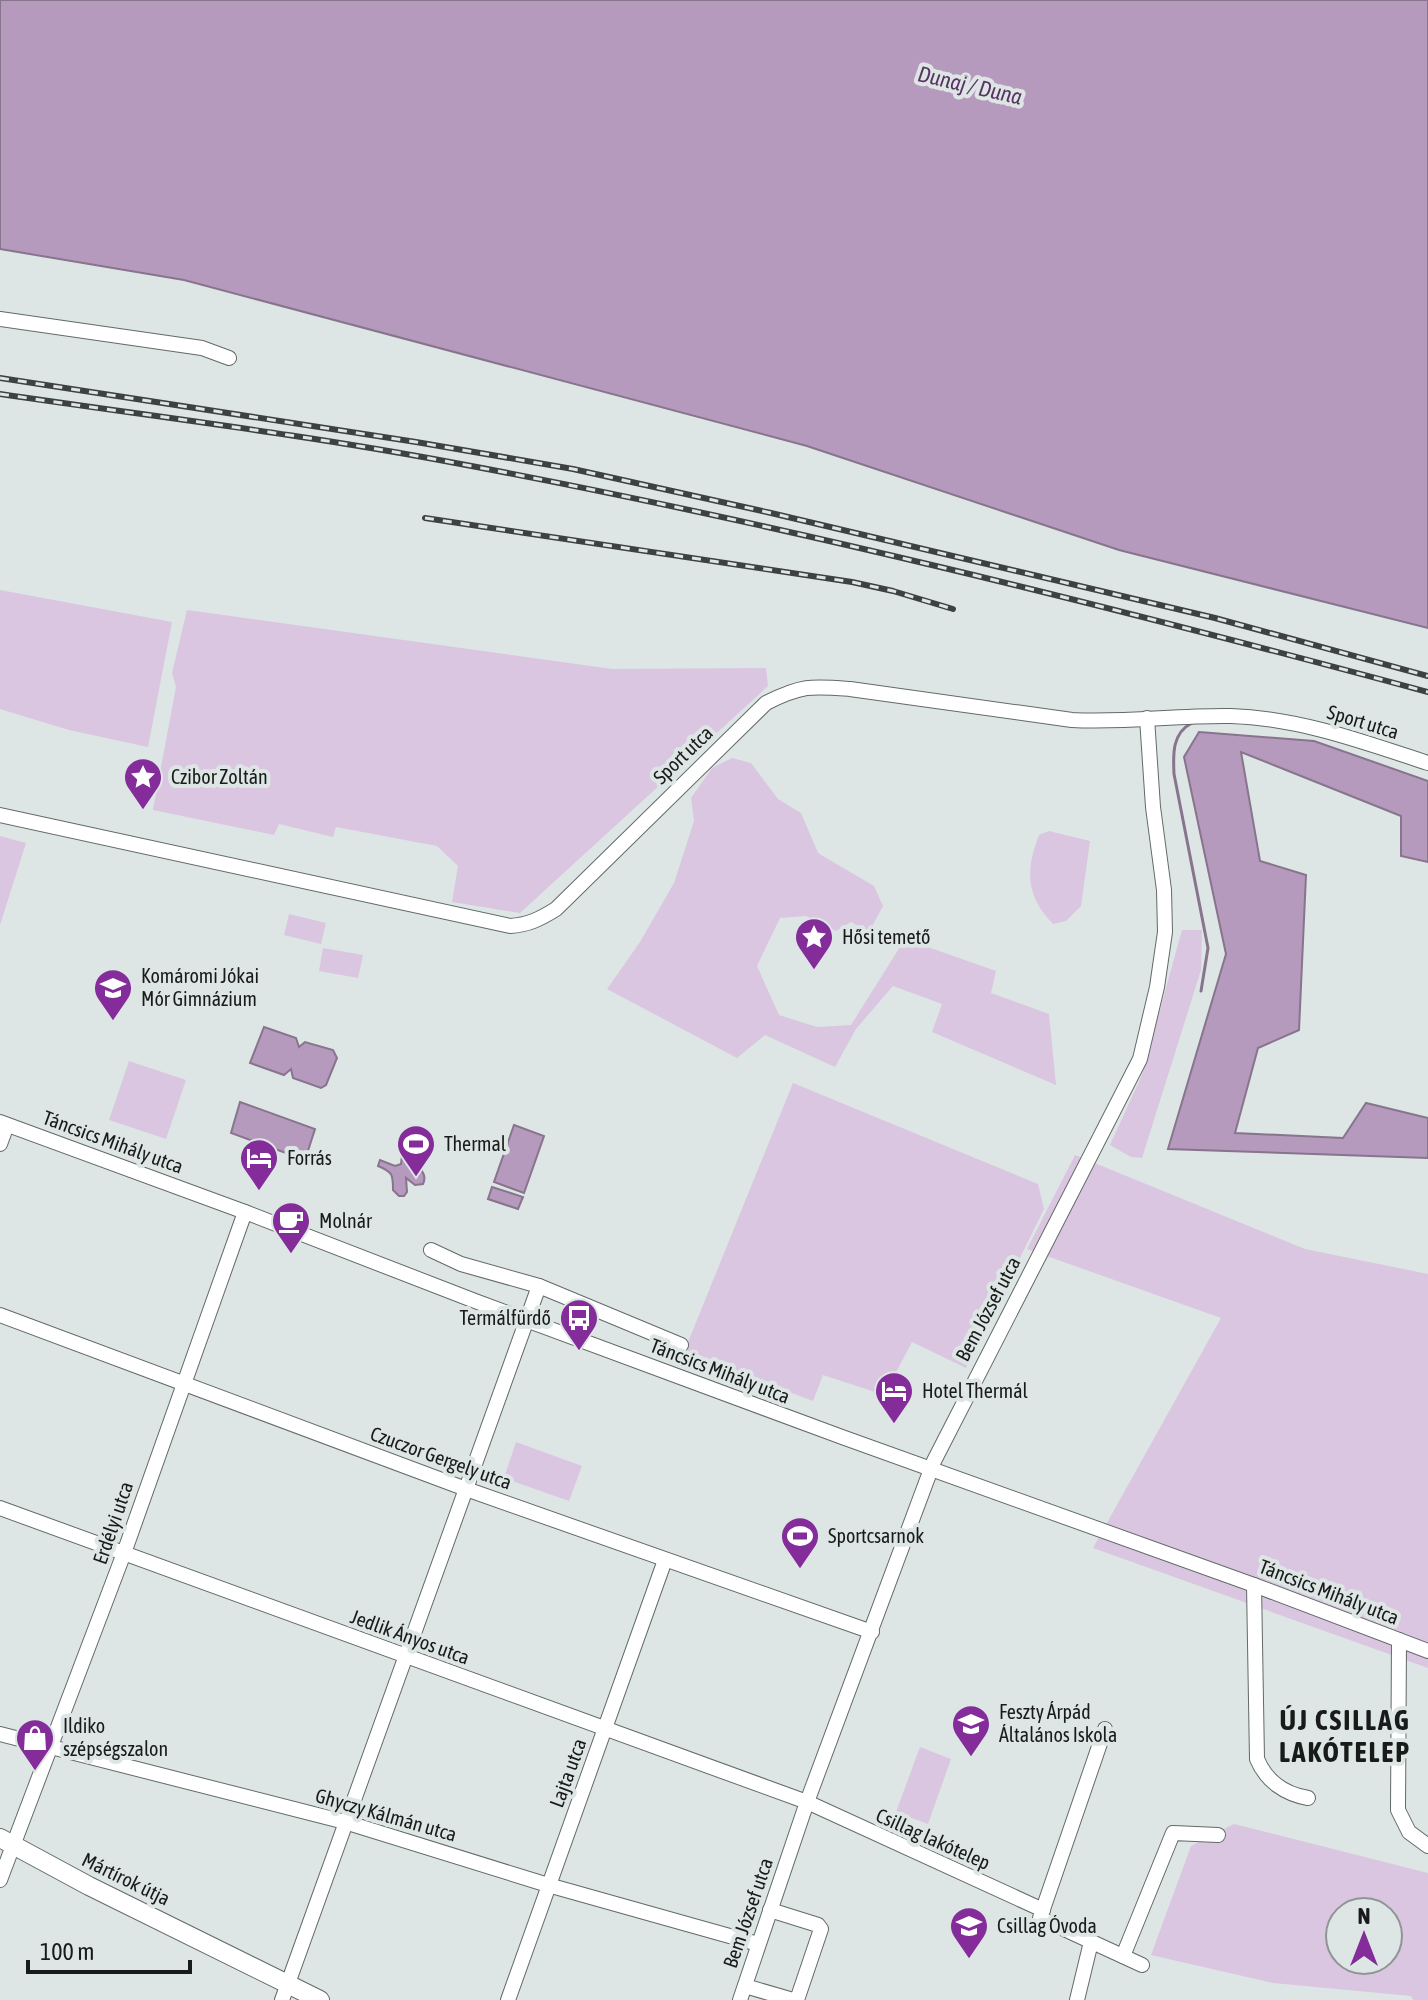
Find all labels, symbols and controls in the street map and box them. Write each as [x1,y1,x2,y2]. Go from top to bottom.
water label: Dunaj / Duna [915,60,1025,110]
street label: Sport utca [1325,700,1402,743]
street label: Sport utca [648,721,717,788]
place icon: Czibor Zoltán [122,756,164,811]
place label: Czibor Zoltán [171,765,268,788]
place icon: Hősi temető [793,916,835,971]
place label: Hősi temető [842,925,931,948]
place label: Komáromi Jókai Mór Gimnázium [141,964,259,1010]
school or university icon: Komáromi Jókai Mór Gimnázium [92,967,134,1022]
street label: Táncsics Mihály utca [40,1105,186,1178]
sports icon: Thermal [395,1123,437,1178]
place label: Thermal [444,1132,507,1155]
hotel icon: Forrás [238,1137,280,1192]
place label: Forrás [287,1146,332,1169]
cafe icon: Molnár [270,1200,312,1255]
place label: Molnár [319,1209,373,1232]
street label: Bem József utca [950,1253,1025,1365]
bus stop icon: Termálfürdő [558,1297,600,1352]
place label: Termálfürdő [459,1306,551,1329]
street label: Táncsics Mihály utca [647,1333,793,1408]
hotel icon: Hotel Thermál [873,1370,915,1425]
place label: Hotel Thermál [922,1379,1028,1402]
street label: Czuczor Gergely utca [367,1421,515,1494]
street label: Erdélyi utca [88,1479,137,1567]
sports icon: Sportcsarnok [779,1515,821,1570]
place label: Sportcsarnok [828,1524,924,1547]
street label: Táncsics Mihály utca [1256,1554,1402,1629]
street label: Jedlik Ányos utca [348,1604,473,1669]
place label: Feszty Árpád Általános Iskola [999,1700,1117,1746]
school or university icon: Feszty Árpád Általános Iskola [950,1703,992,1758]
district label: ÚJ CSILLAG LAKÓTELEP [1279,1704,1411,1768]
place label: Ildiko szépségszalon [63,1714,168,1760]
shop icon: Ildiko szépségszalon [14,1717,56,1772]
street label: Lajta utca [545,1735,591,1810]
street label: Ghyczy Kálmán utca [313,1783,459,1846]
street label: Csillag lakótelep [873,1803,994,1874]
street label: Mártírok útja [79,1847,174,1910]
street label: Bem József utca [718,1855,777,1971]
north arrow [1324,1896,1404,1976]
text: N [1358,1903,1370,1929]
school or university icon: Csillag Óvoda [948,1905,990,1960]
place label: Csillag Óvoda [997,1914,1097,1937]
scale bar [28,1924,190,1974]
text: 100 m [40,1938,94,1965]

